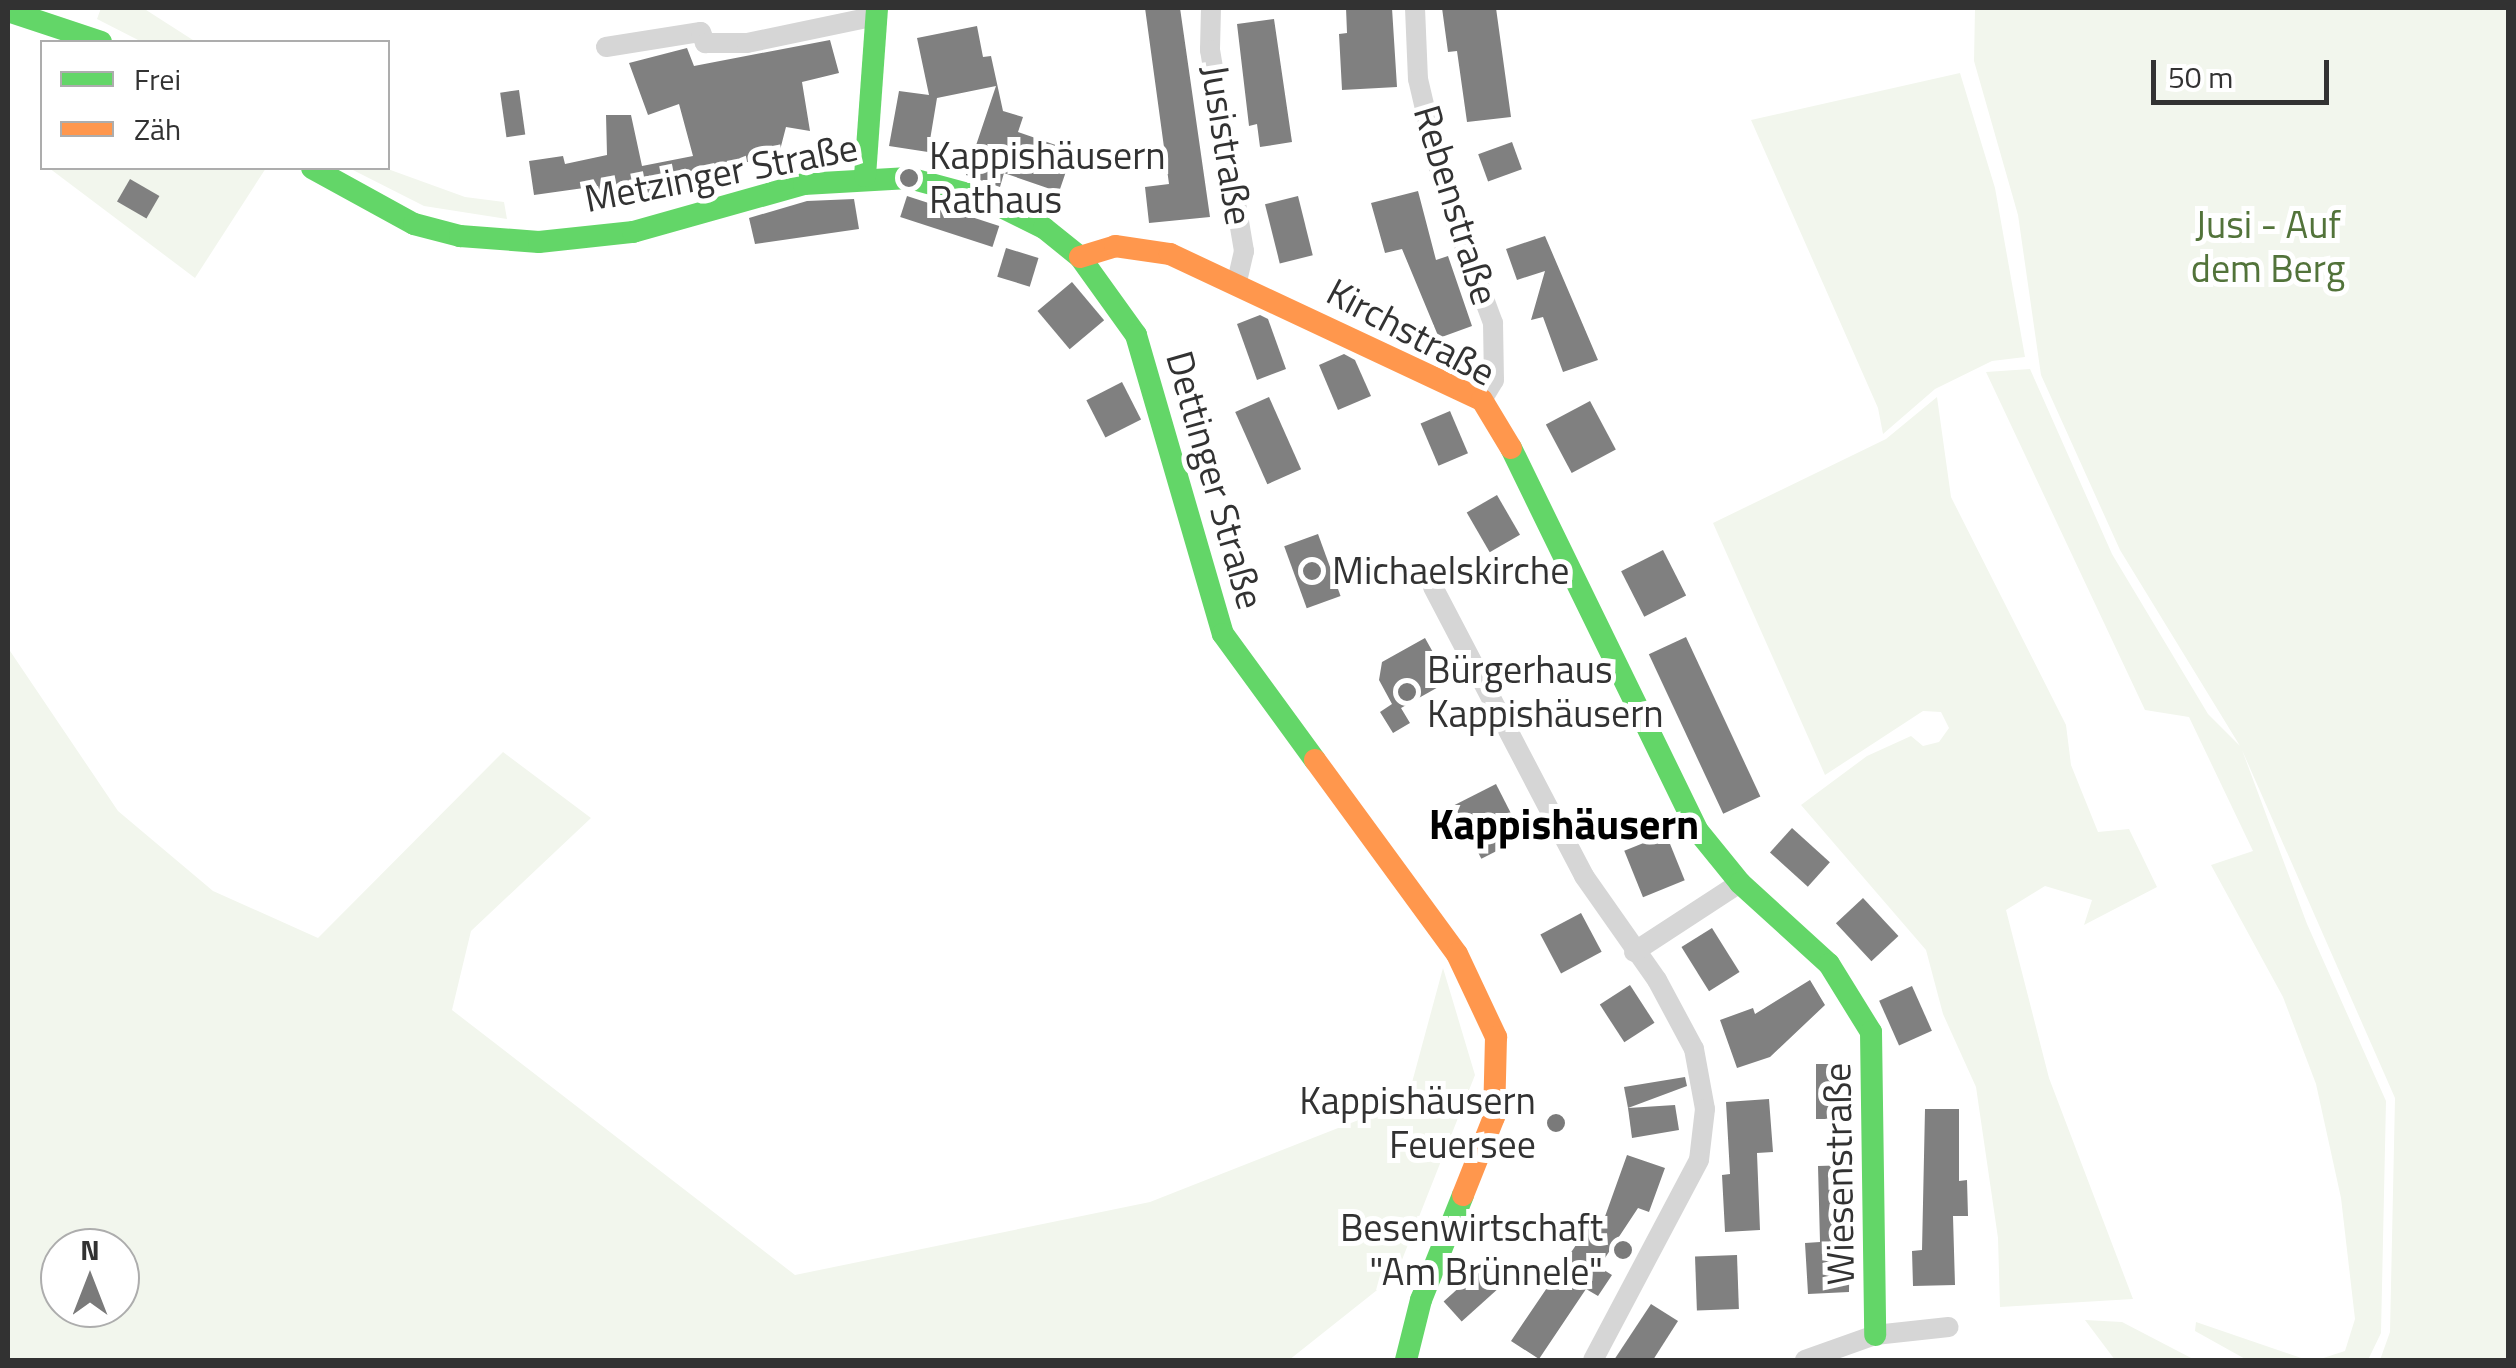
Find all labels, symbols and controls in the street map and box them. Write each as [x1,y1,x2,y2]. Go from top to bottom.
legend [40,40,390,170]
scale bar [2156,40,2334,102]
text: 50 m [2168,54,2233,100]
text: Frei [134,56,181,102]
street label: Jusistraße [1192,62,1262,228]
street label: Rebenstraße [1404,100,1508,310]
text: Zäh [134,106,181,152]
street label: Metzinger Straße [581,124,861,222]
place label: Kappishäusern Rathaus [929,133,1166,222]
marker: Kappishäusern Rathaus [898,167,920,189]
park label: Jusi - Auf dem Berg [2191,202,2345,292]
street label: Kirchstraße [1319,269,1503,395]
street label: Dettinger Straße [1156,346,1274,614]
place label: Michaelskirche [1332,548,1569,594]
marker: Michaelskirche [1301,560,1323,582]
place label: Bürgerhaus Kappishäusern [1427,647,1664,736]
marker: Bürgerhaus Kappishäusern [1396,681,1418,703]
district label: Kappishäusern [1429,798,1699,848]
street label: Wiesenstraße [1814,1062,1864,1286]
place label: Kappishäusern Feuersee [1299,1078,1536,1168]
marker: Kappishäusern Feuersee [1545,1112,1567,1134]
place label: Besenwirtschaft "Am Brünnele" [1340,1205,1603,1294]
north arrow [40,1228,140,1328]
text: N [80,1228,100,1271]
marker: Besenwirtschaft "Am Brünnele" [1612,1239,1634,1261]

